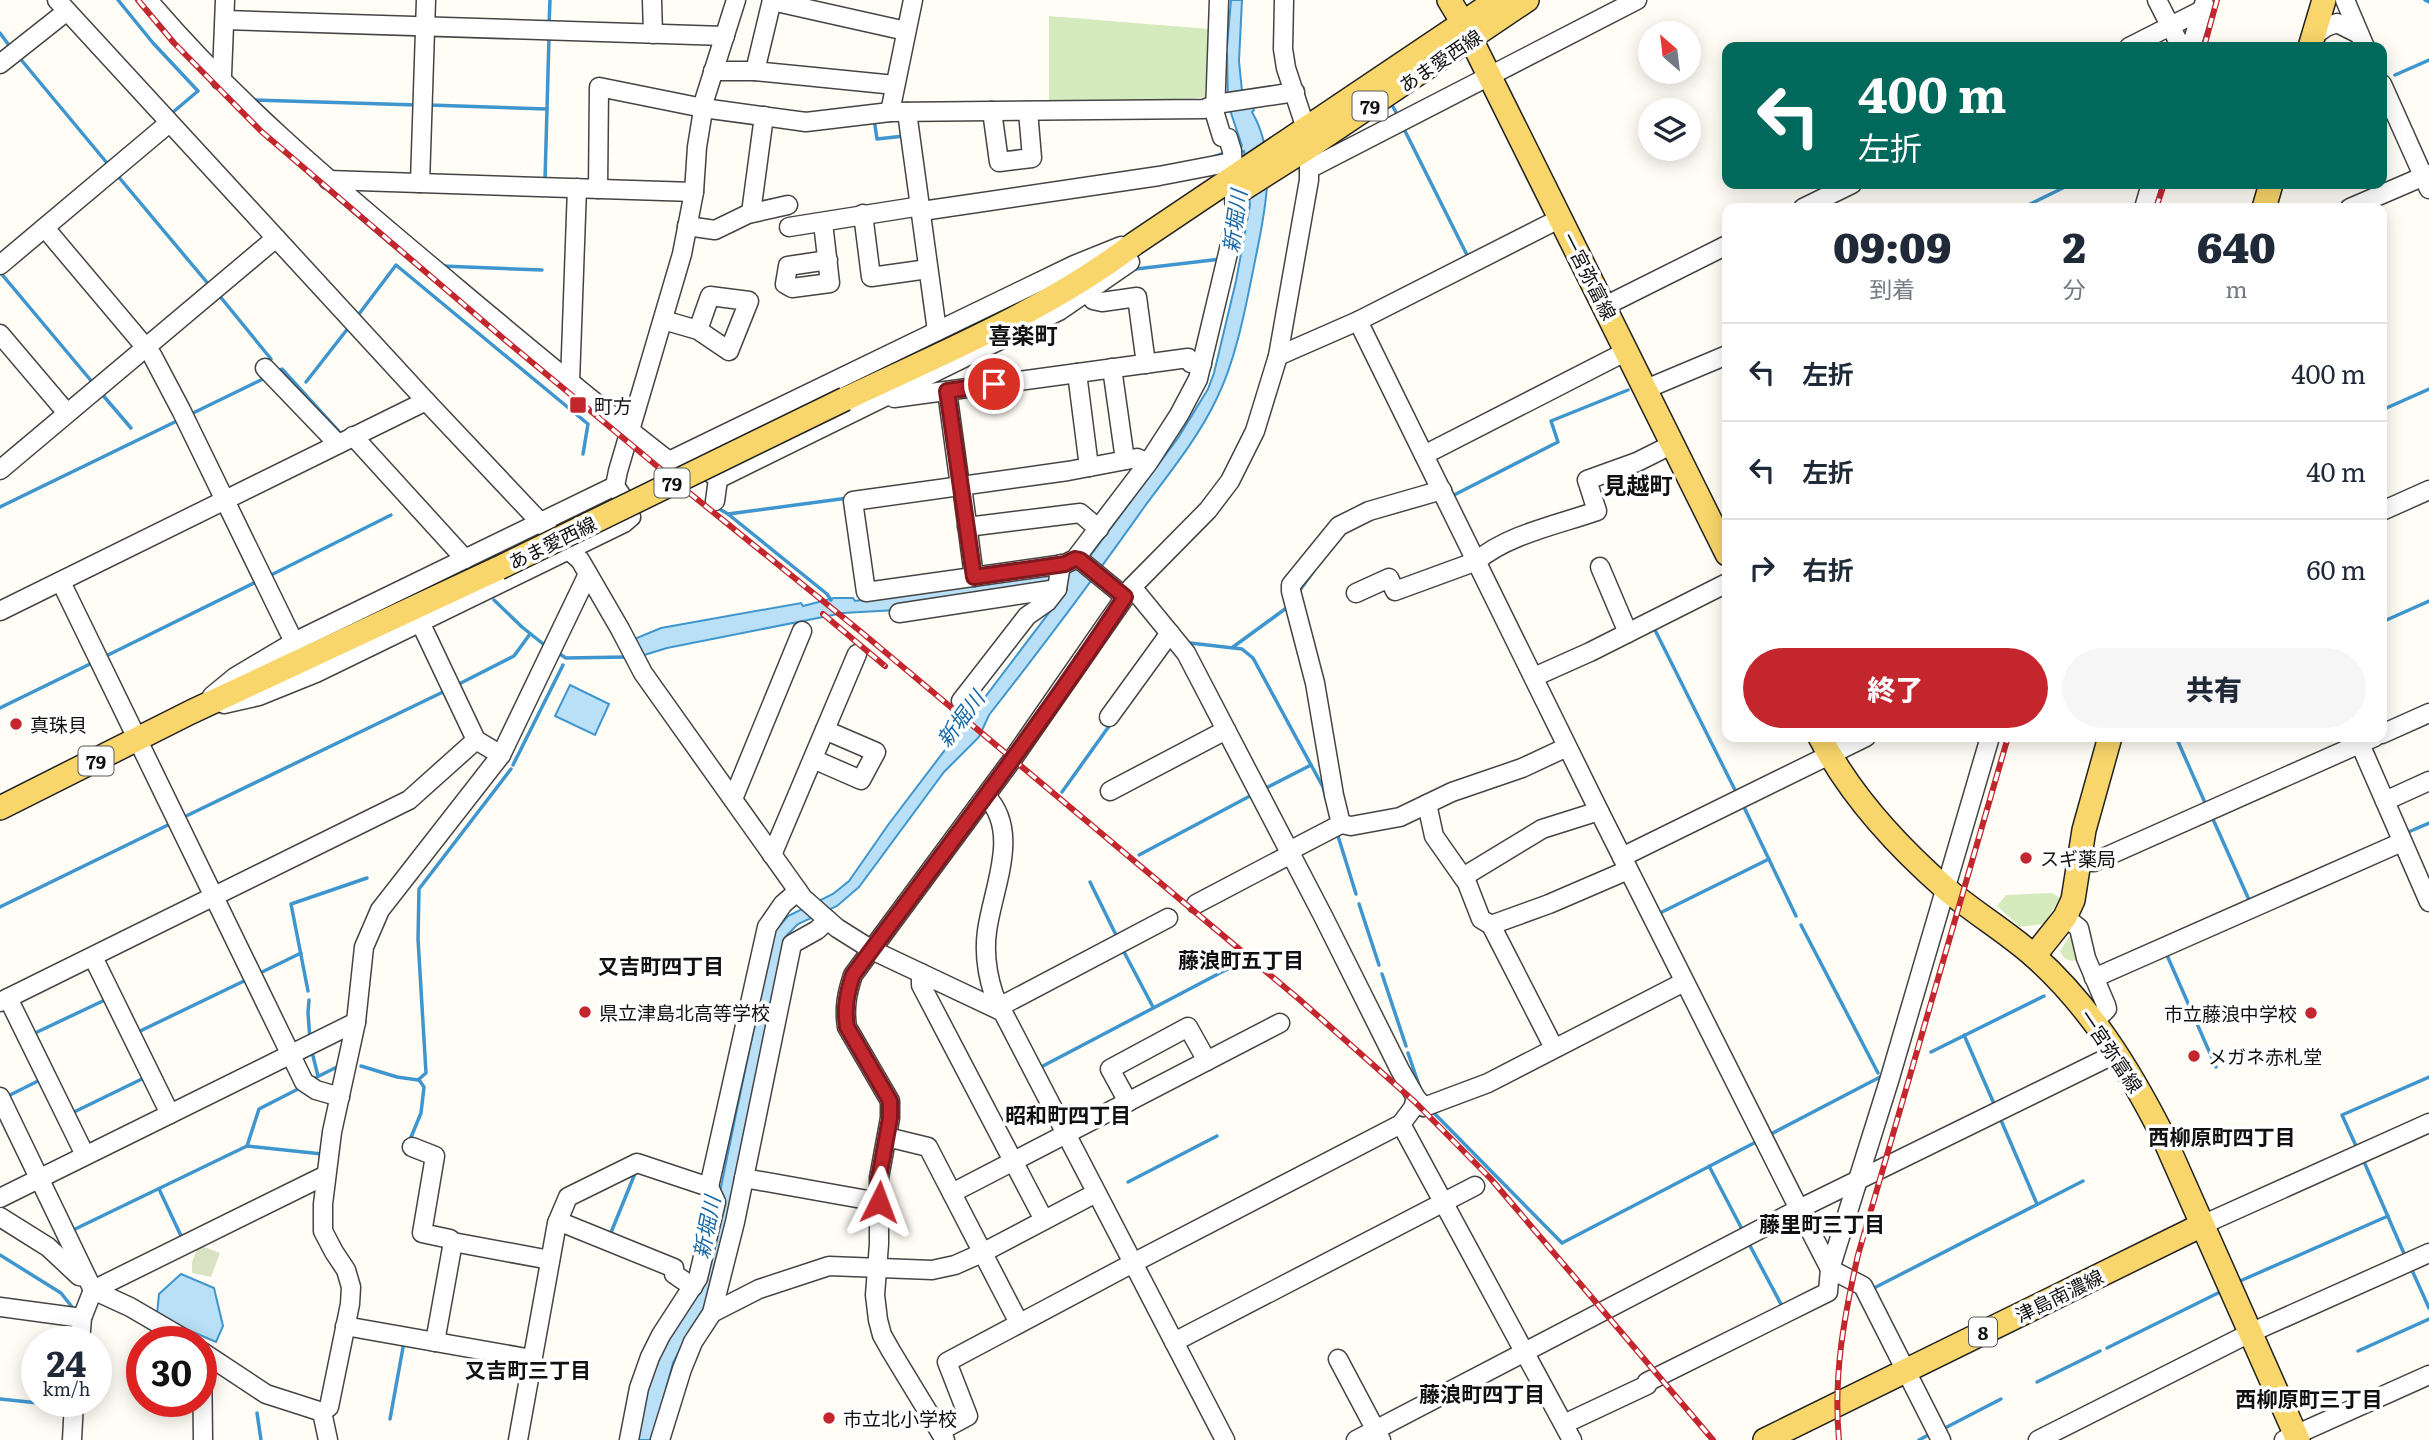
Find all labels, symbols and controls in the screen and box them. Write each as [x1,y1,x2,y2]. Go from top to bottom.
north arrow [1638,21,1701,84]
map controls [1638,21,1701,161]
street label: あま愛西線 [1393,22,1487,98]
text: 400 m [1858,55,2007,128]
icon: left [1743,70,1834,161]
road number: 79 [1352,92,1388,120]
button: layers [1638,98,1701,161]
text: 左折 [1858,122,1922,170]
water label: 新堀川 [1213,186,1253,254]
text: 09:09 [1833,214,1951,276]
text: 2 [2062,214,2086,276]
text: 640 [2197,214,2276,276]
street label: 一宮弥富線 [1556,227,1624,325]
text: 到着 [1869,271,1915,305]
text: 分 [2063,271,2086,305]
text: m [2225,271,2248,305]
district label: 喜楽町 [989,317,1058,351]
icon: left [1743,353,1781,391]
text: 左折 [1802,353,1854,392]
text: 400 m [2291,353,2366,392]
pin [964,354,1024,414]
icon: arrive [975,365,1013,403]
place label: 町方 [594,391,632,419]
marker: 町方 [568,395,588,415]
icon: left [1743,451,1781,489]
text: 左折 [1802,451,1854,490]
text: 40 m [2306,451,2366,490]
district label: 見越町 [1604,467,1673,501]
road number: 79 [654,468,690,498]
street label: あま愛西線 [503,509,601,575]
icon: right [1743,549,1781,587]
text: 右折 [1802,549,1854,588]
text: 60 m [2307,549,2366,588]
button: 終了 [1743,648,2048,728]
button: 共有 [2062,648,2366,728]
water label: 新堀川 [928,682,992,752]
place label: 真珠貝 [30,710,87,738]
marker: 真珠貝 [8,716,24,732]
road number: 79 [78,746,114,776]
place label: スギ薬局 [2040,844,2116,872]
marker: スギ薬局 [2018,850,2034,866]
district label: 藤浪町五丁目 [1178,943,1304,974]
district label: 又吉町四丁目 [598,949,724,980]
place label: 県立津島北高等学校 [599,998,770,1026]
place label: 市立藤浪中学校 [2164,999,2297,1027]
marker: 県立津島北高等学校 [577,1004,593,1020]
street label: 一宮弥富線 [2074,1004,2150,1098]
marker: 市立藤浪中学校 [2303,1005,2319,1021]
place label: メガネ赤札堂 [2208,1042,2322,1070]
marker: メガネ赤札堂 [2186,1048,2202,1064]
district label: 昭和町四丁目 [1005,1098,1131,1129]
district label: 西柳原町四丁目 [2149,1120,2296,1151]
position arrow [842,1165,916,1239]
water label: 新堀川 [684,1191,727,1261]
district label: 藤里町三丁目 [1759,1207,1885,1238]
street label: 津島南濃線 [2010,1262,2108,1328]
road number: 8 [1969,1317,1997,1346]
speed limit sign: 30 [126,1326,217,1417]
text: 24 [47,1336,86,1388]
district label: 又吉町三丁目 [465,1353,591,1384]
text: km/h [43,1375,90,1402]
district label: 藤浪町四丁目 [1419,1377,1545,1408]
district label: 西柳原町三丁目 [2236,1382,2383,1413]
place label: 市立北小学校 [843,1404,957,1432]
marker: 市立北小学校 [821,1410,837,1426]

